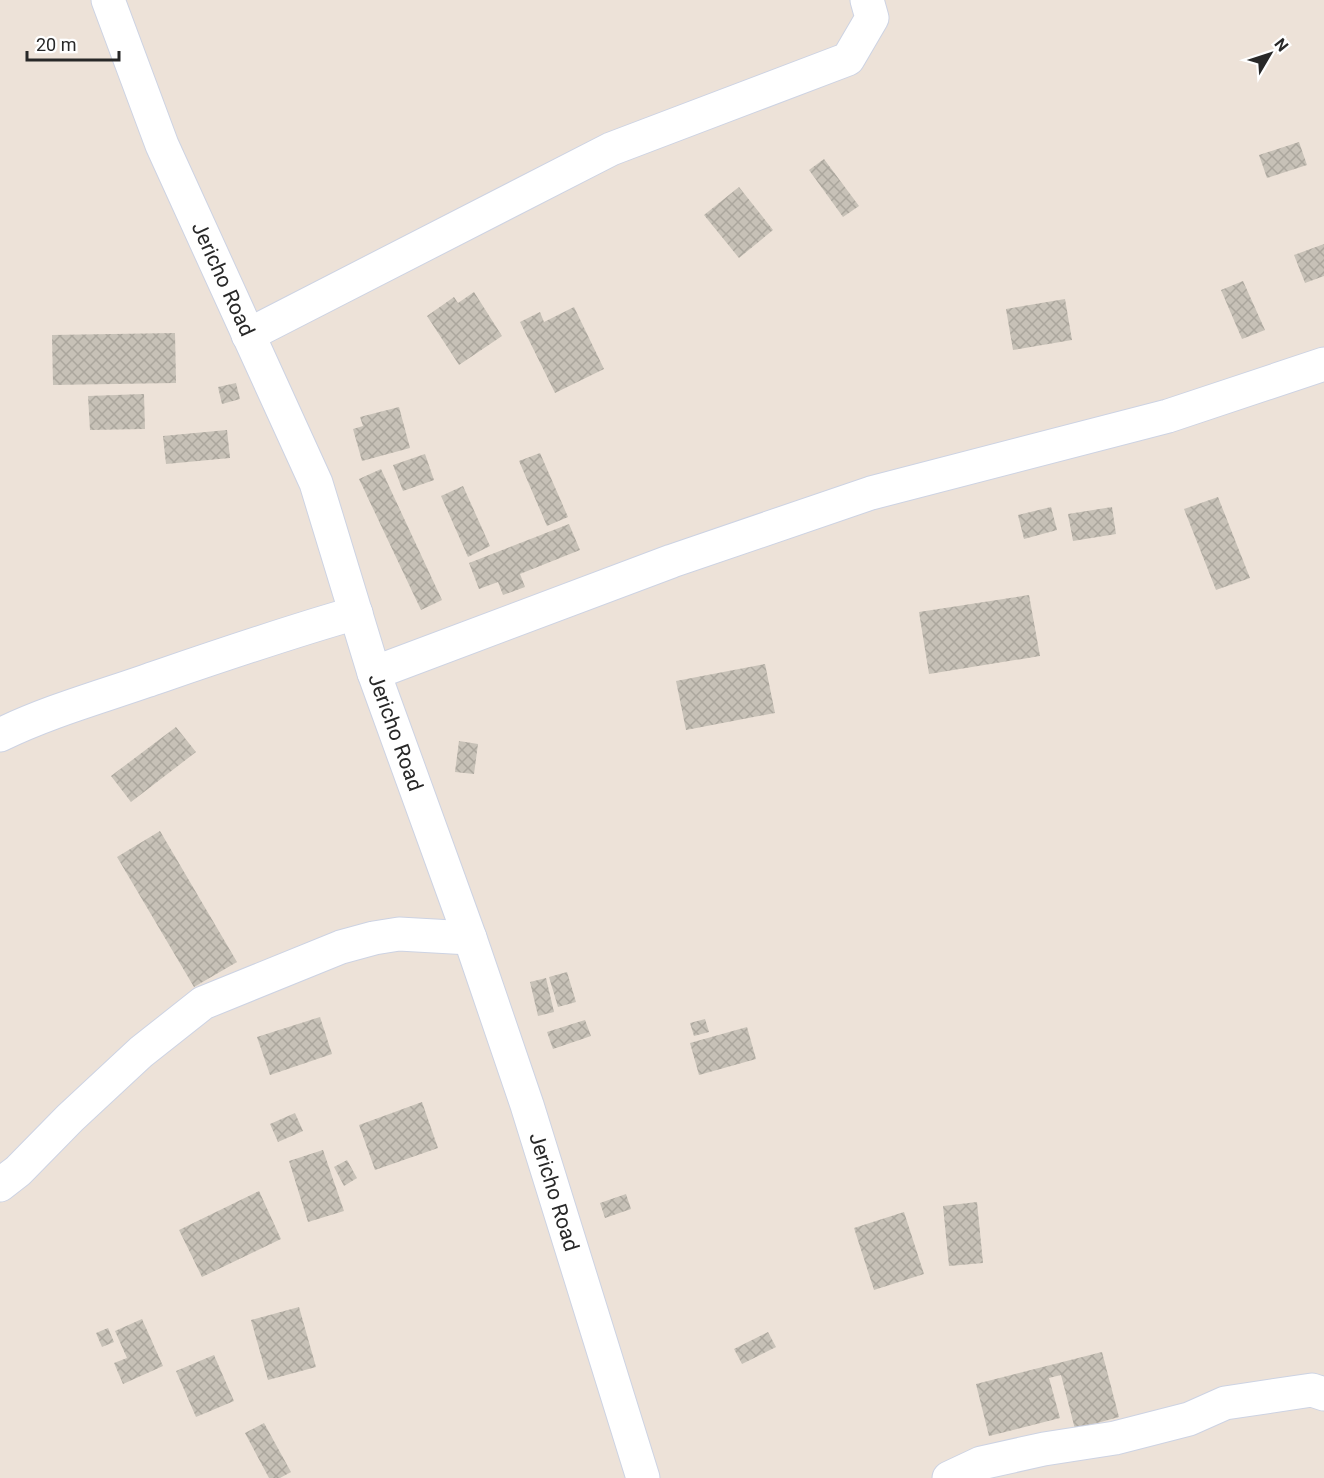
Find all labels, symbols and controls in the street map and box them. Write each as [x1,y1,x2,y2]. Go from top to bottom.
scale bar [27,24,118,62]
north arrow [1240,24,1300,84]
text: 20 m [36,34,76,55]
text: N [1270,35,1292,55]
street label: Jericho Road [187,218,259,340]
street label: Jericho Road [363,671,428,794]
street label: Jericho Road [524,1130,584,1254]

